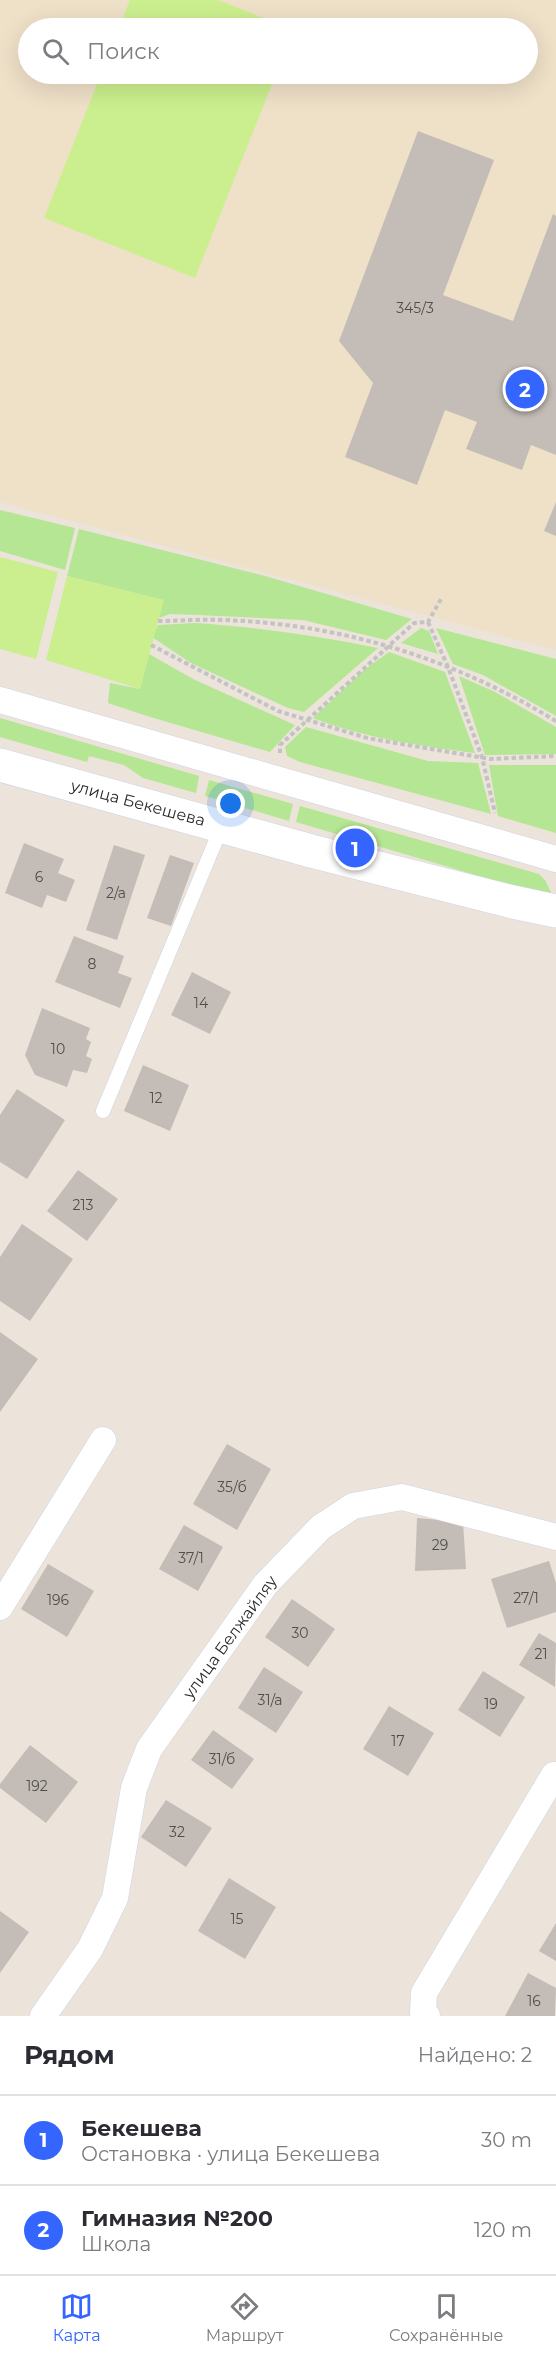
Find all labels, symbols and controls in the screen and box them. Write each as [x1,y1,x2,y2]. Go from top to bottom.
search box [18,18,538,84]
icon: search [39,35,72,68]
text: Поиск [87,38,159,65]
house number: 345/3 [396,299,434,317]
pin: 2 [506,366,544,412]
street label: улица Бекешева [68,776,207,830]
your location [216,789,245,818]
pin: 1 [336,826,374,870]
house number: 6 [35,868,44,886]
house number: 2/а [106,884,126,902]
house number: 8 [88,955,97,973]
house number: 14 [194,994,209,1012]
house number: 10 [51,1040,65,1058]
house number: 12 [149,1089,163,1107]
house number: 213 [73,1196,94,1214]
house number: 35/б [217,1478,247,1496]
house number: 29 [432,1536,448,1554]
house number: 37/1 [178,1549,204,1567]
street label: улица Белжайляу [178,1572,281,1703]
house number: 27/1 [513,1589,539,1607]
house number: 196 [47,1591,70,1609]
house number: 30 [291,1624,309,1642]
house number: 21 [534,1645,548,1663]
house number: 31/а [258,1691,282,1709]
house number: 19 [484,1695,498,1713]
house number: 17 [391,1732,405,1750]
house number: 31/б [209,1750,235,1768]
house number: 192 [26,1777,48,1795]
house number: 32 [169,1823,185,1841]
house number: 15 [231,1910,244,1928]
house number: 16 [527,1992,541,2010]
text: Рядом [24,2039,115,2071]
text: Найдено: 2 [418,2043,532,2067]
text: Бекешева [81,2115,202,2142]
text: 1 [40,2128,47,2152]
text: 30 m [481,2128,532,2152]
text: Остановка · улица Бекешева [81,2142,380,2166]
text: Гимназия №200 [81,2205,273,2232]
text: 2 [38,2218,49,2242]
text: 120 m [474,2218,532,2242]
text: Школа [81,2232,151,2256]
tab: Карта [53,2290,101,2345]
tab: Маршрут [206,2290,284,2345]
tab: Сохранённые [389,2290,503,2345]

